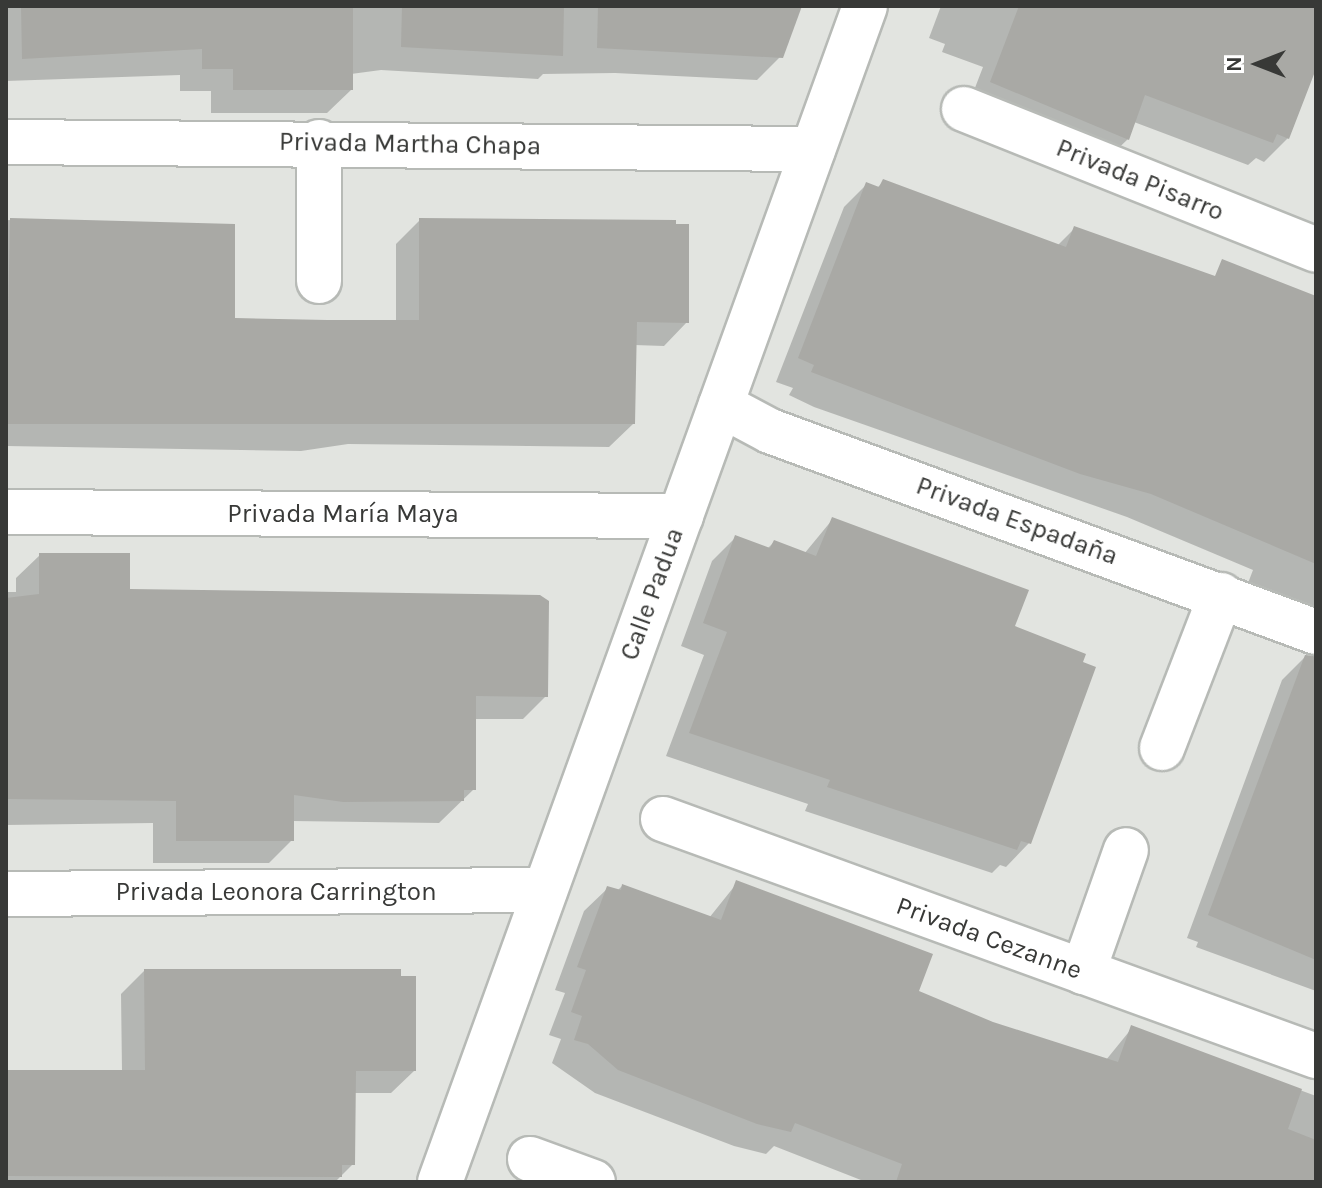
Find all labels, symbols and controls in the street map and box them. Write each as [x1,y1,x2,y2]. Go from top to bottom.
north arrow [1218,24,1298,104]
text: N [1221,56,1247,72]
street label: Privada Martha Chapa [279,126,541,162]
street label: Privada Pisarro [1052,132,1228,228]
street label: Privada Espadaña [912,470,1122,572]
street label: Privada María Maya [227,498,459,530]
street label: Calle Padua [614,524,690,664]
street label: Privada Leonora Carrington [115,876,437,908]
street label: Privada Cezanne [892,890,1086,986]

